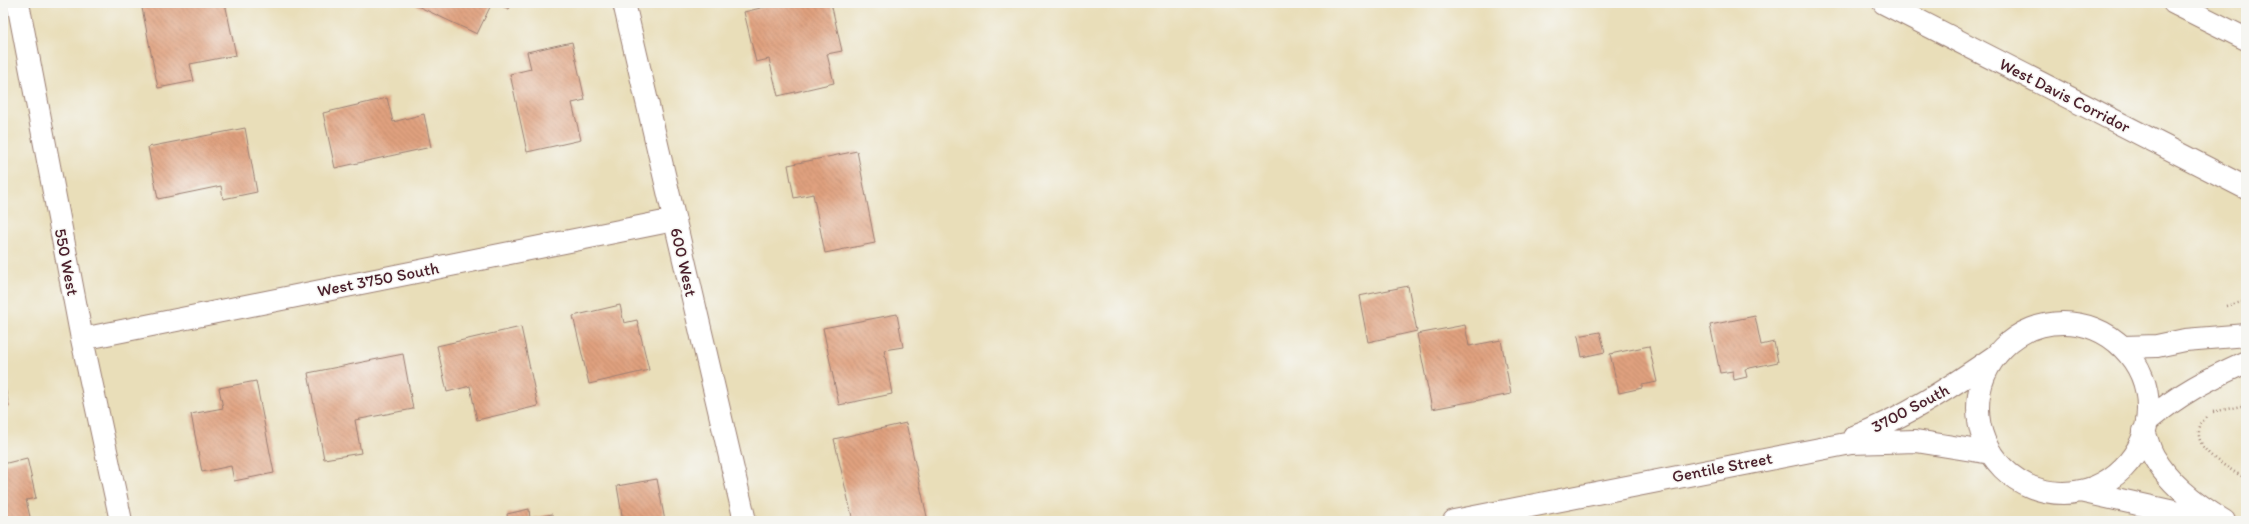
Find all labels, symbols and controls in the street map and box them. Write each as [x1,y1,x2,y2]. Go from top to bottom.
street label: West Davis Corridor [1996,53,2134,137]
street label: 600 West [666,226,702,299]
street label: 550 West [51,227,83,298]
street label: West 3750 South [316,257,441,301]
street label: 3700 South [1868,379,1953,437]
street label: Gentile Street [1670,447,1774,487]

